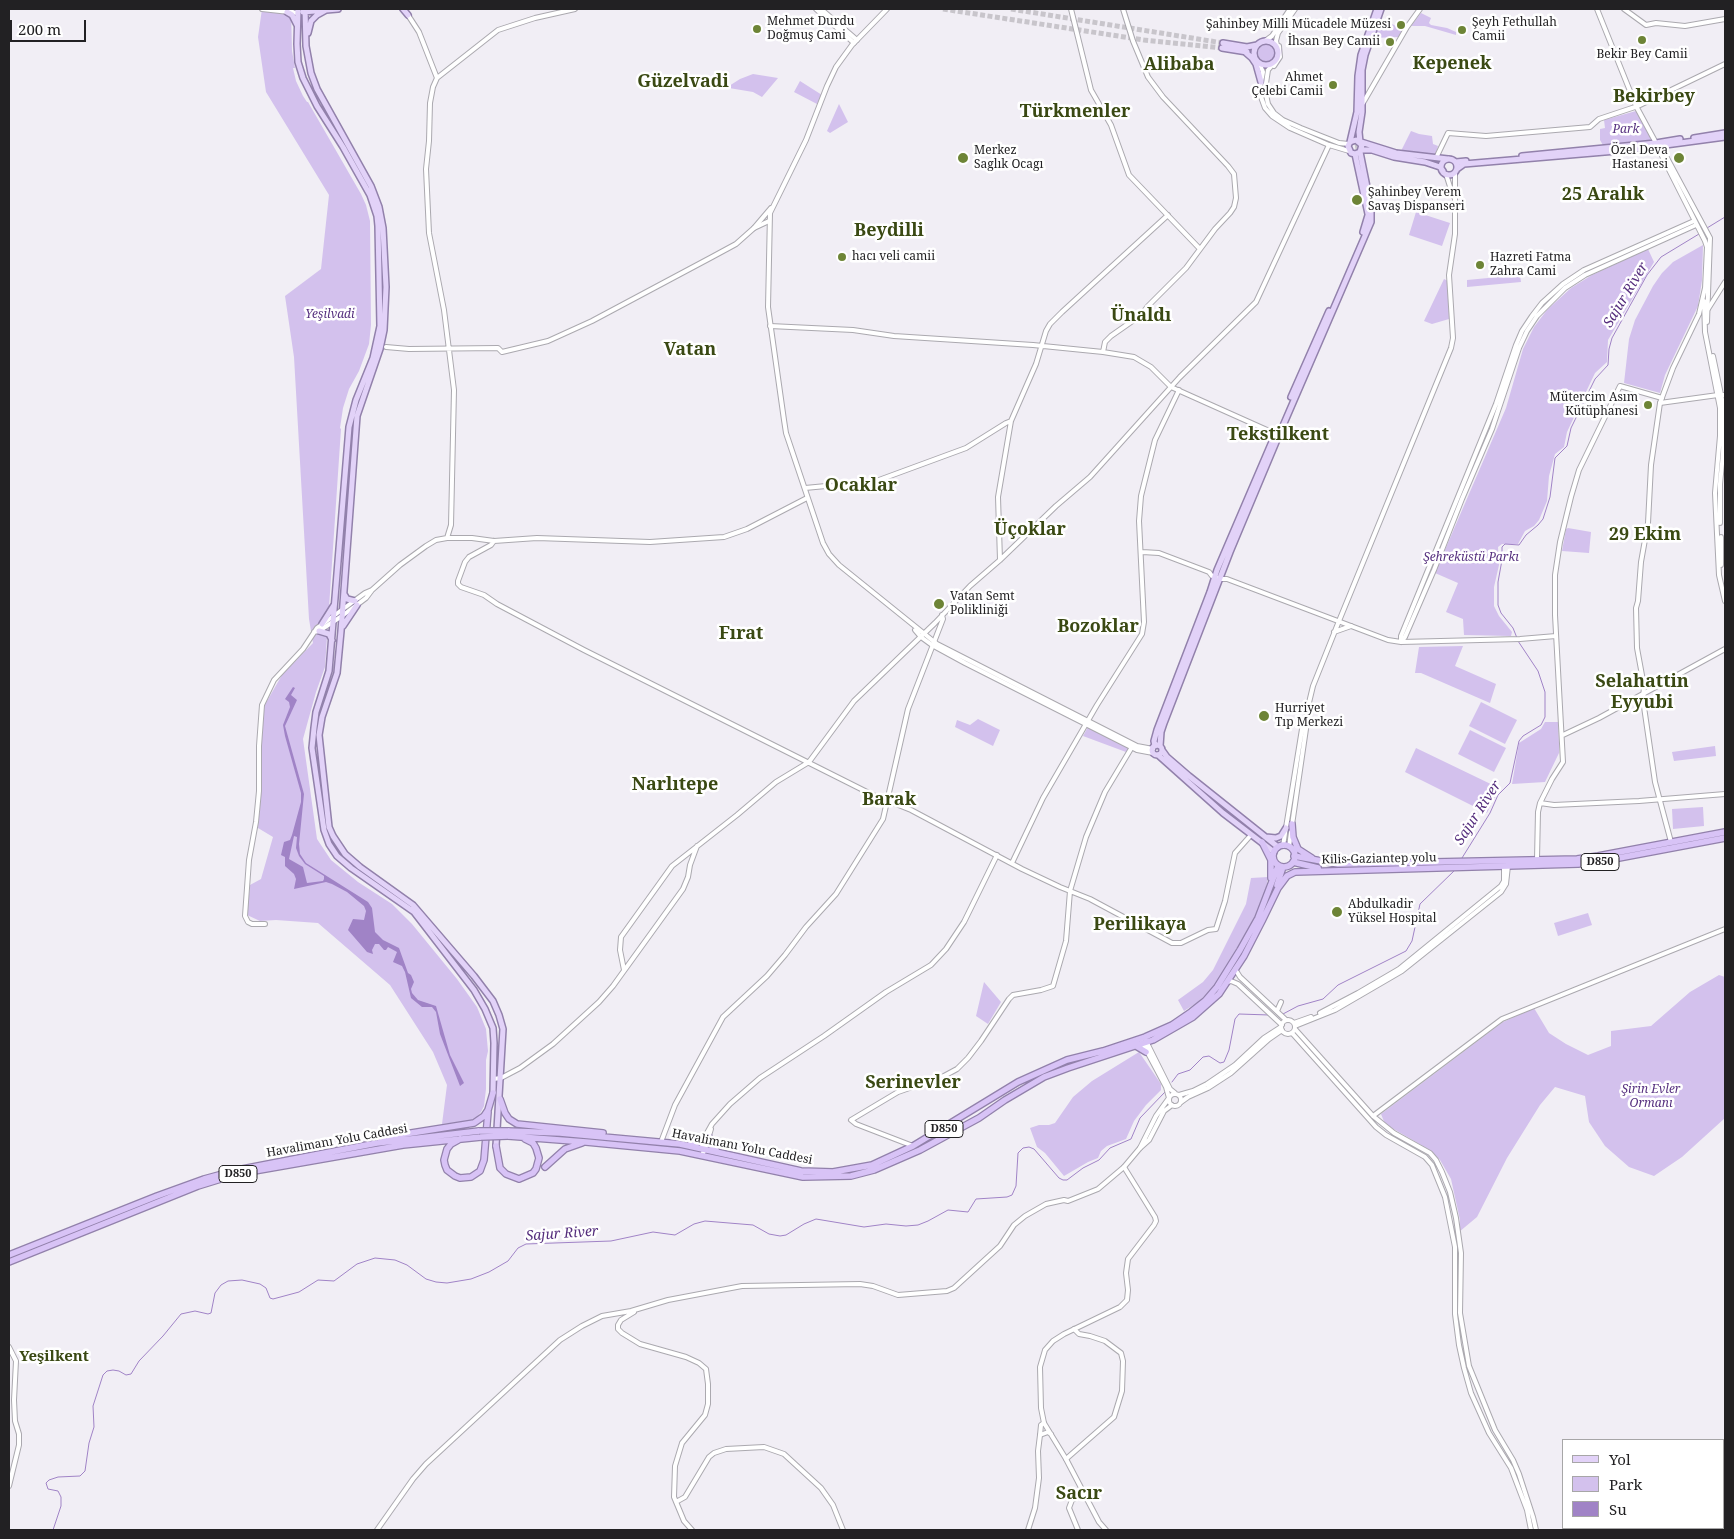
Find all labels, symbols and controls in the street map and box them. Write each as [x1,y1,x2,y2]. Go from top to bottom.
scale bar [12,10,89,42]
place label: Mehmet Durdu Doğmuş Cami [767,15,854,43]
place label: Şeyh Fethullah Camii [1472,16,1557,44]
place label: Şahinbey Milli Mücadele Müzesi [1206,18,1391,32]
text: 200 m [18,19,61,39]
marker: Şahinbey Milli Mücadele Müzesi [1395,19,1407,31]
marker: Mehmet Durdu Doğmuş Cami [751,23,763,35]
marker: Şeyh Fethullah Camii [1456,24,1468,36]
marker: Bekir Bey Camii [1636,34,1648,46]
place label: İhsan Bey Camii [1288,35,1380,49]
marker: İhsan Bey Camii [1384,36,1396,48]
place label: Bekir Bey Camii [1596,48,1688,62]
district label: Kepenek [1413,53,1491,75]
district label: Alibaba [1143,54,1215,76]
district label: Güzelvadi [637,71,729,93]
place label: Ahmet Çelebi Camii [1252,71,1323,99]
marker: Ahmet Çelebi Camii [1327,79,1339,91]
district label: Bekirbey [1613,86,1695,108]
district label: Türkmenler [1020,101,1130,123]
park label: Park [1613,123,1639,137]
place label: Merkez Saglık Ocagı [974,144,1043,172]
place label: Özel Deva Hastanesi [1611,144,1668,172]
marker: Merkez Saglık Ocagı [956,151,970,165]
marker: Özel Deva Hastanesi [1672,151,1686,165]
district label: 25 Aralık [1562,184,1644,206]
place label: Şahinbey Verem Savaş Dispanseri [1368,186,1465,214]
marker: Şahinbey Verem Savaş Dispanseri [1350,193,1364,207]
district label: Beydilli [854,220,924,242]
place label: hacı veli camii [852,250,935,264]
marker: hacı veli camii [836,251,848,263]
place label: Hazreti Fatma Zahra Cami [1490,251,1571,279]
marker: Hazreti Fatma Zahra Cami [1474,259,1486,271]
water label: Sajur River [1600,259,1652,331]
district label: Ünaldı [1111,305,1171,327]
park label: Yeşilvadi [305,308,355,322]
district label: Vatan [664,339,716,361]
place label: Mütercim Asım Kütüphanesi [1550,391,1638,419]
marker: Mütercim Asım Kütüphanesi [1642,399,1654,411]
district label: Tekstilkent [1227,424,1329,446]
district label: Ocaklar [825,475,897,497]
district label: Üçoklar [994,519,1066,541]
district label: 29 Ekim [1609,524,1681,546]
park label: Şehreküstü Parkı [1423,551,1519,565]
place label: Vatan Semt Polikliniği [950,590,1014,618]
marker: Vatan Semt Polikliniği [932,597,946,611]
district label: Bozoklar [1057,616,1139,638]
district label: Fırat [719,623,763,645]
district label: Selahattin Eyyubi [1595,671,1689,714]
place label: Hurriyet Tıp Merkezi [1275,702,1343,730]
marker: Hurriyet Tıp Merkezi [1257,709,1271,723]
district label: Narlıtepe [632,774,718,796]
water label: Sajur River [1451,778,1505,848]
district label: Barak [862,789,916,811]
street label: Kilis-Gaziantep yolu [1321,851,1437,867]
road number: D850 [1581,854,1619,870]
place label: Abdulkadir Yüksel Hospital [1348,898,1437,926]
marker: Abdulkadir Yüksel Hospital [1330,905,1344,919]
district label: Perilikaya [1093,914,1187,936]
district label: Serinevler [865,1072,961,1094]
park label: Şirin Evler Ormanı [1622,1083,1680,1111]
road number: D850 [925,1120,963,1138]
street label: Havalimanı Yolu Caddesi [265,1122,409,1160]
street label: Havalimanı Yolu Caddesi [670,1126,814,1168]
road number: D850 [219,1166,257,1182]
water label: Sajur River [525,1223,599,1245]
district label: Yeşilkent [19,1348,89,1366]
legend [1562,1439,1724,1529]
text: Yol [1609,1449,1631,1469]
text: Park [1609,1474,1642,1494]
district label: Sacır [1056,1483,1102,1505]
text: Su [1609,1499,1627,1519]

